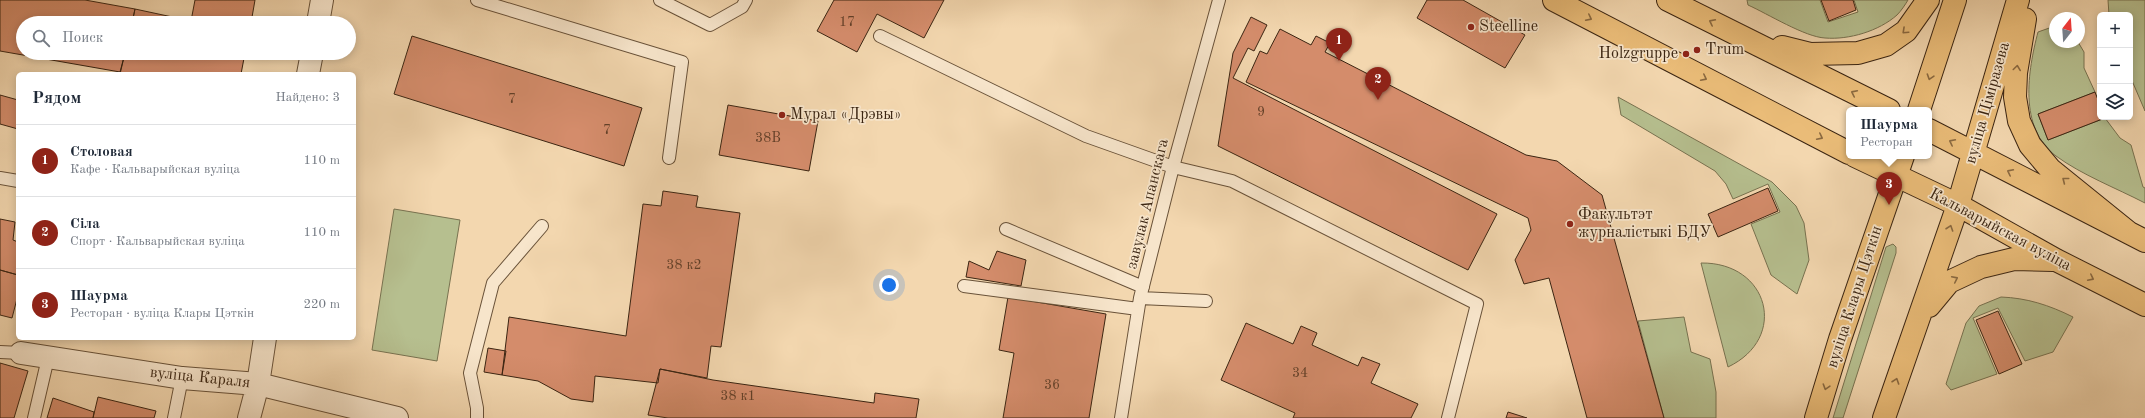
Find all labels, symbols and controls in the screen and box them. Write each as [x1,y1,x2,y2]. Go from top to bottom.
north arrow [2049,12,2085,48]
map controls [2097,12,2133,120]
button: + [2097,12,2133,48]
one-way arrow [1584,13,1592,21]
house number: 17 [839,15,855,29]
search box [16,16,356,60]
place label: Steelline [1479,19,1538,35]
one-way arrow [1709,19,1717,27]
marker: Steelline [1466,22,1476,32]
one-way arrow [1902,26,1910,33]
icon: search [30,27,52,49]
pin: 1 [1326,28,1352,61]
text: Поиск [62,31,103,46]
street label: вуліца Ціміразева [1963,40,2013,166]
place label: Trum [1705,42,1745,58]
marker: Trum [1692,45,1702,55]
place label: Holzgruppe [1598,46,1678,62]
button: − [2097,48,2133,84]
marker: Holzgruppe [1681,49,1691,59]
one-way arrow [2012,65,2021,71]
pin: 2 [1365,67,1391,100]
one-way arrow [1700,73,1707,80]
one-way arrow [1926,73,1935,80]
button: layers [2097,84,2133,120]
text: Рядом [32,90,81,107]
one-way arrow [1851,90,1858,97]
text: Найдено: 3 [276,91,340,104]
house number: 7 [508,92,516,106]
house number: 9 [1257,105,1265,119]
place label: Мурал «Дрэвы» [790,107,902,123]
popup [1846,107,1932,159]
marker: Мурал «Дрэвы» [777,110,787,120]
text: Шаурма [1860,118,1918,133]
house number: 7 [603,123,611,137]
house number: 38В [755,131,781,145]
one-way arrow [1815,133,1823,140]
text: Ресторан [1860,136,1913,149]
street label: завулак Апанскага [1124,137,1172,271]
one-way arrow [1948,139,1956,147]
text: Столовая [70,145,133,160]
text: 1 [41,154,49,167]
text: 110 m [303,154,340,167]
text: Кафе · Кальварыйская вуліца [70,163,240,176]
one-way arrow [2007,170,2015,177]
pin: 3 [1876,172,1902,205]
one-way arrow [2062,178,2069,185]
street label: Кальварыйская вуліца [1926,186,2074,274]
place label: Факультэт журналістыкі БДУ [1578,207,1712,241]
text: Сіла [70,217,100,232]
marker: Факультэт журналістыкі БДУ [1565,219,1575,229]
street label: вуліца Клары Цэткін [1824,224,1886,370]
one-way arrow [1945,225,1954,232]
text: 2 [41,226,49,239]
text: 110 m [303,226,340,239]
text: Спорт · Кальварыйская вуліца [70,235,245,248]
house number: 38 к2 [666,258,702,272]
one-way arrow [2086,273,2094,280]
your location [879,275,899,295]
one-way arrow [1950,277,1958,284]
text: Шаурма [70,289,128,304]
text: 3 [41,298,49,311]
text: 220 m [303,298,340,311]
text: Ресторан · вуліца Клары Цэткін [70,307,254,320]
street label: вуліца Караля [149,365,251,391]
house number: 34 [1292,366,1308,380]
house number: 36 [1044,378,1060,392]
one-way arrow [1892,378,1900,385]
one-way arrow [1822,383,1831,390]
house number: 38 к1 [720,389,756,403]

